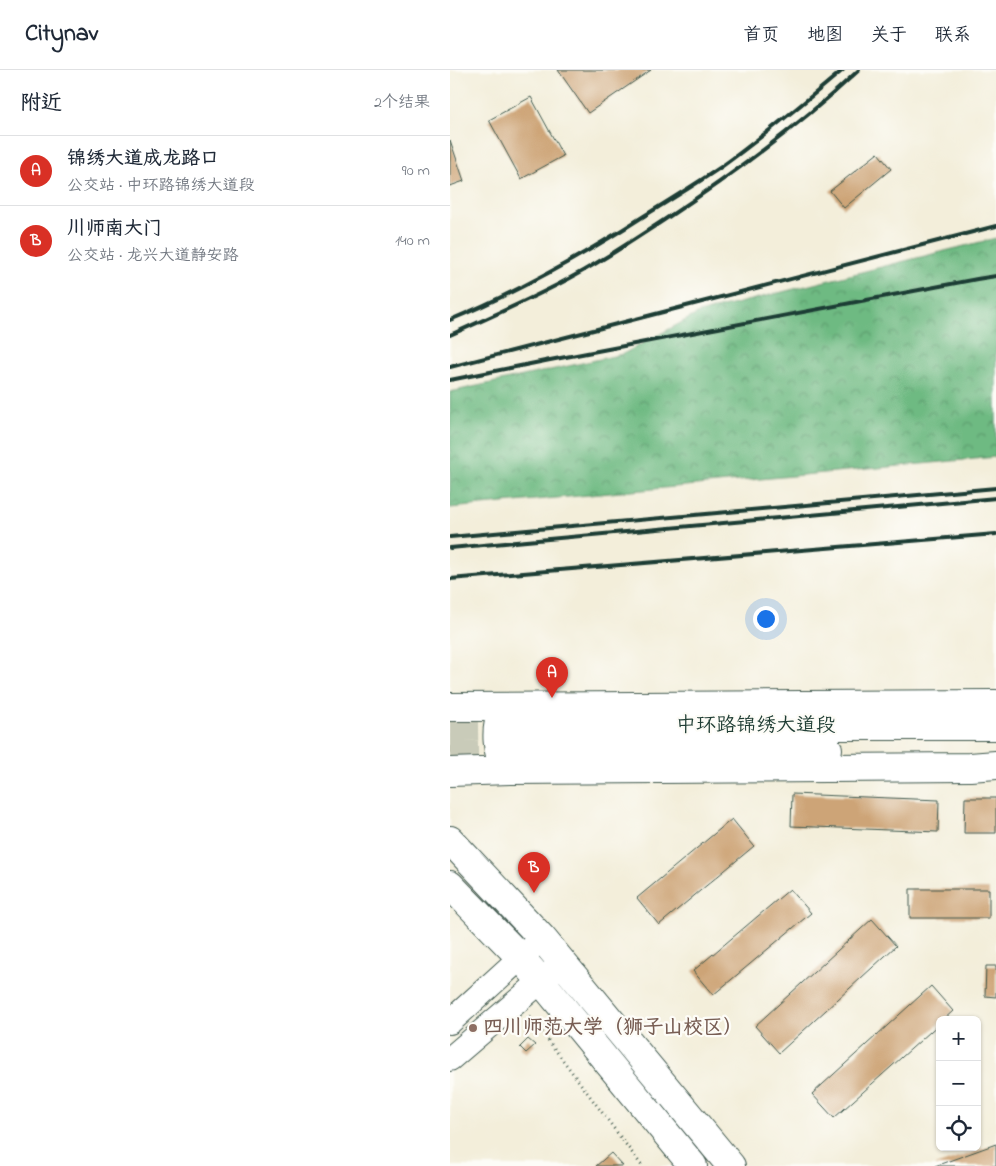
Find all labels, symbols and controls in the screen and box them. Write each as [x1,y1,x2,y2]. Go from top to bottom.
text: Citynav [25,17,98,52]
text: 首页 [743,23,779,49]
text: 地图 [807,23,843,49]
text: 关于 [871,23,907,49]
text: 联系 [935,23,971,49]
text: 附近 [20,89,62,119]
text: 2个结果 [374,91,430,115]
text: 锦绣大道成龙路口 [67,146,219,173]
text: A [31,159,41,183]
text: 90 m [402,159,430,183]
text: 公交站 · 中环路锦绣大道段 [67,174,254,198]
text: 川师南大门 [67,216,162,243]
text: B [31,229,41,253]
text: 140 m [395,229,430,253]
text: 公交站 · 龙兴大道静安路 [67,244,238,268]
your location [753,606,779,632]
pin: A [536,657,568,698]
street label: 中环路锦绣大道段 [676,712,836,741]
pin: B [518,852,550,893]
place label: 四川师范大学（狮子山校区） [483,1014,743,1043]
map controls [936,1016,981,1151]
button: + [936,1016,981,1061]
marker: 四川师范大学（狮子山校区） [467,1022,479,1034]
button: − [936,1061,981,1106]
button: locate [936,1106,981,1151]

